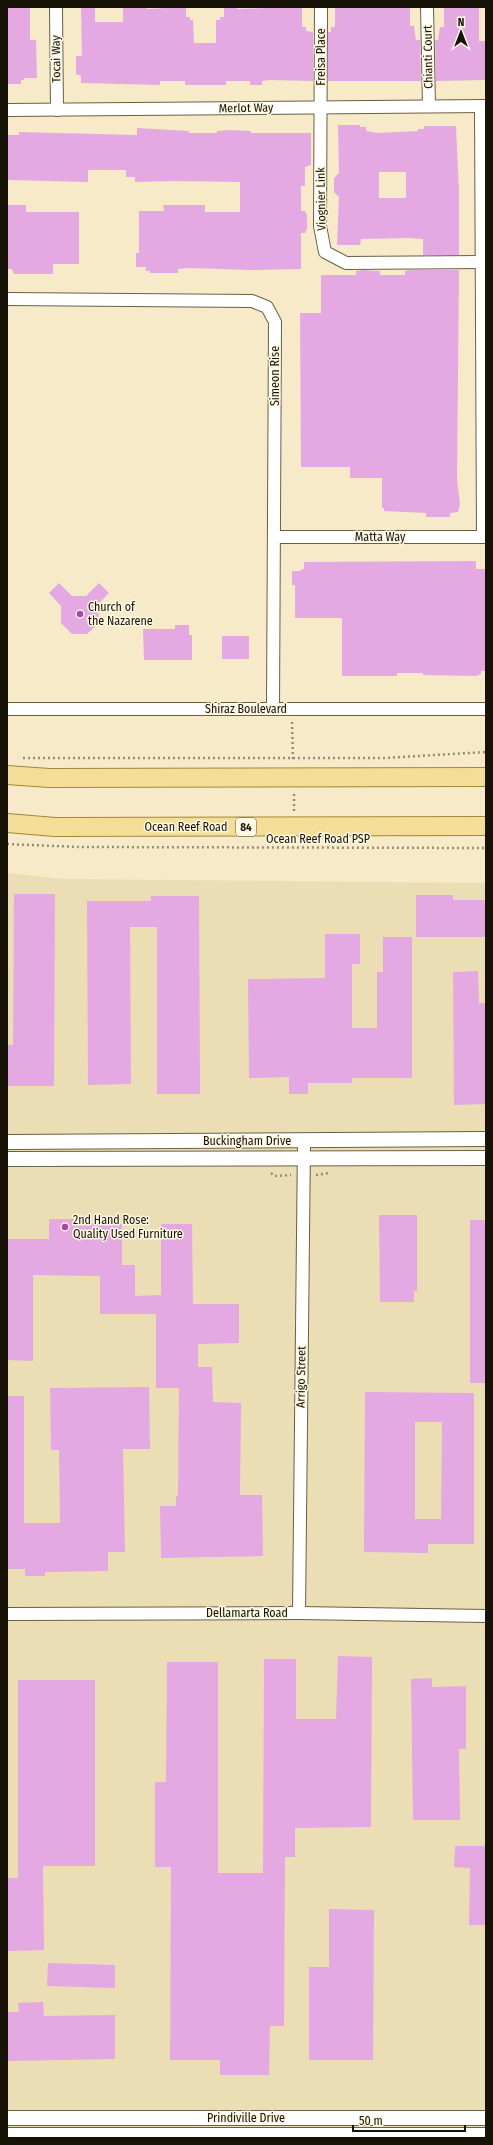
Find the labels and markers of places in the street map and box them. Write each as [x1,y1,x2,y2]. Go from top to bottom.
place label: Church of the Nazarene [88,600,153,628]
marker: Church of the Nazarene [75,609,85,619]
place label: 2nd Hand Rose: Quality Used Furniture [73,1213,183,1241]
marker: 2nd Hand Rose: Quality Used Furniture [60,1222,70,1232]

